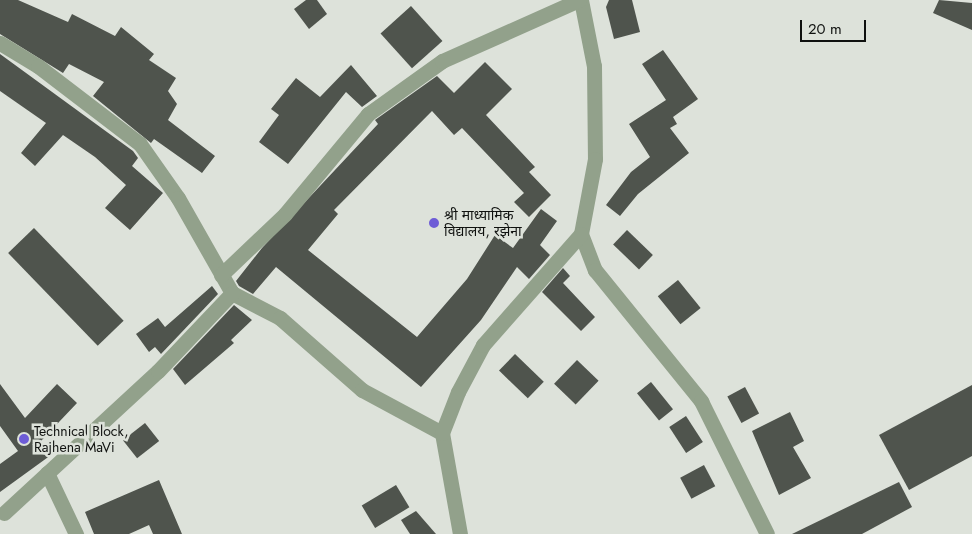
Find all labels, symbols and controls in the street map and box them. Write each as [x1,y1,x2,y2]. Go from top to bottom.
scale bar [802,10,868,42]
text: 20 m [808,18,842,40]
place label: श्री माध्यामिक विद्यालय, रझेना [444,207,522,240]
marker: श्री माध्यामिक विद्यालय, रझेना [428,217,440,229]
place label: Technical Block, Rajhena MaVi [34,423,128,456]
marker: Technical Block, Rajhena MaVi [18,433,30,445]

